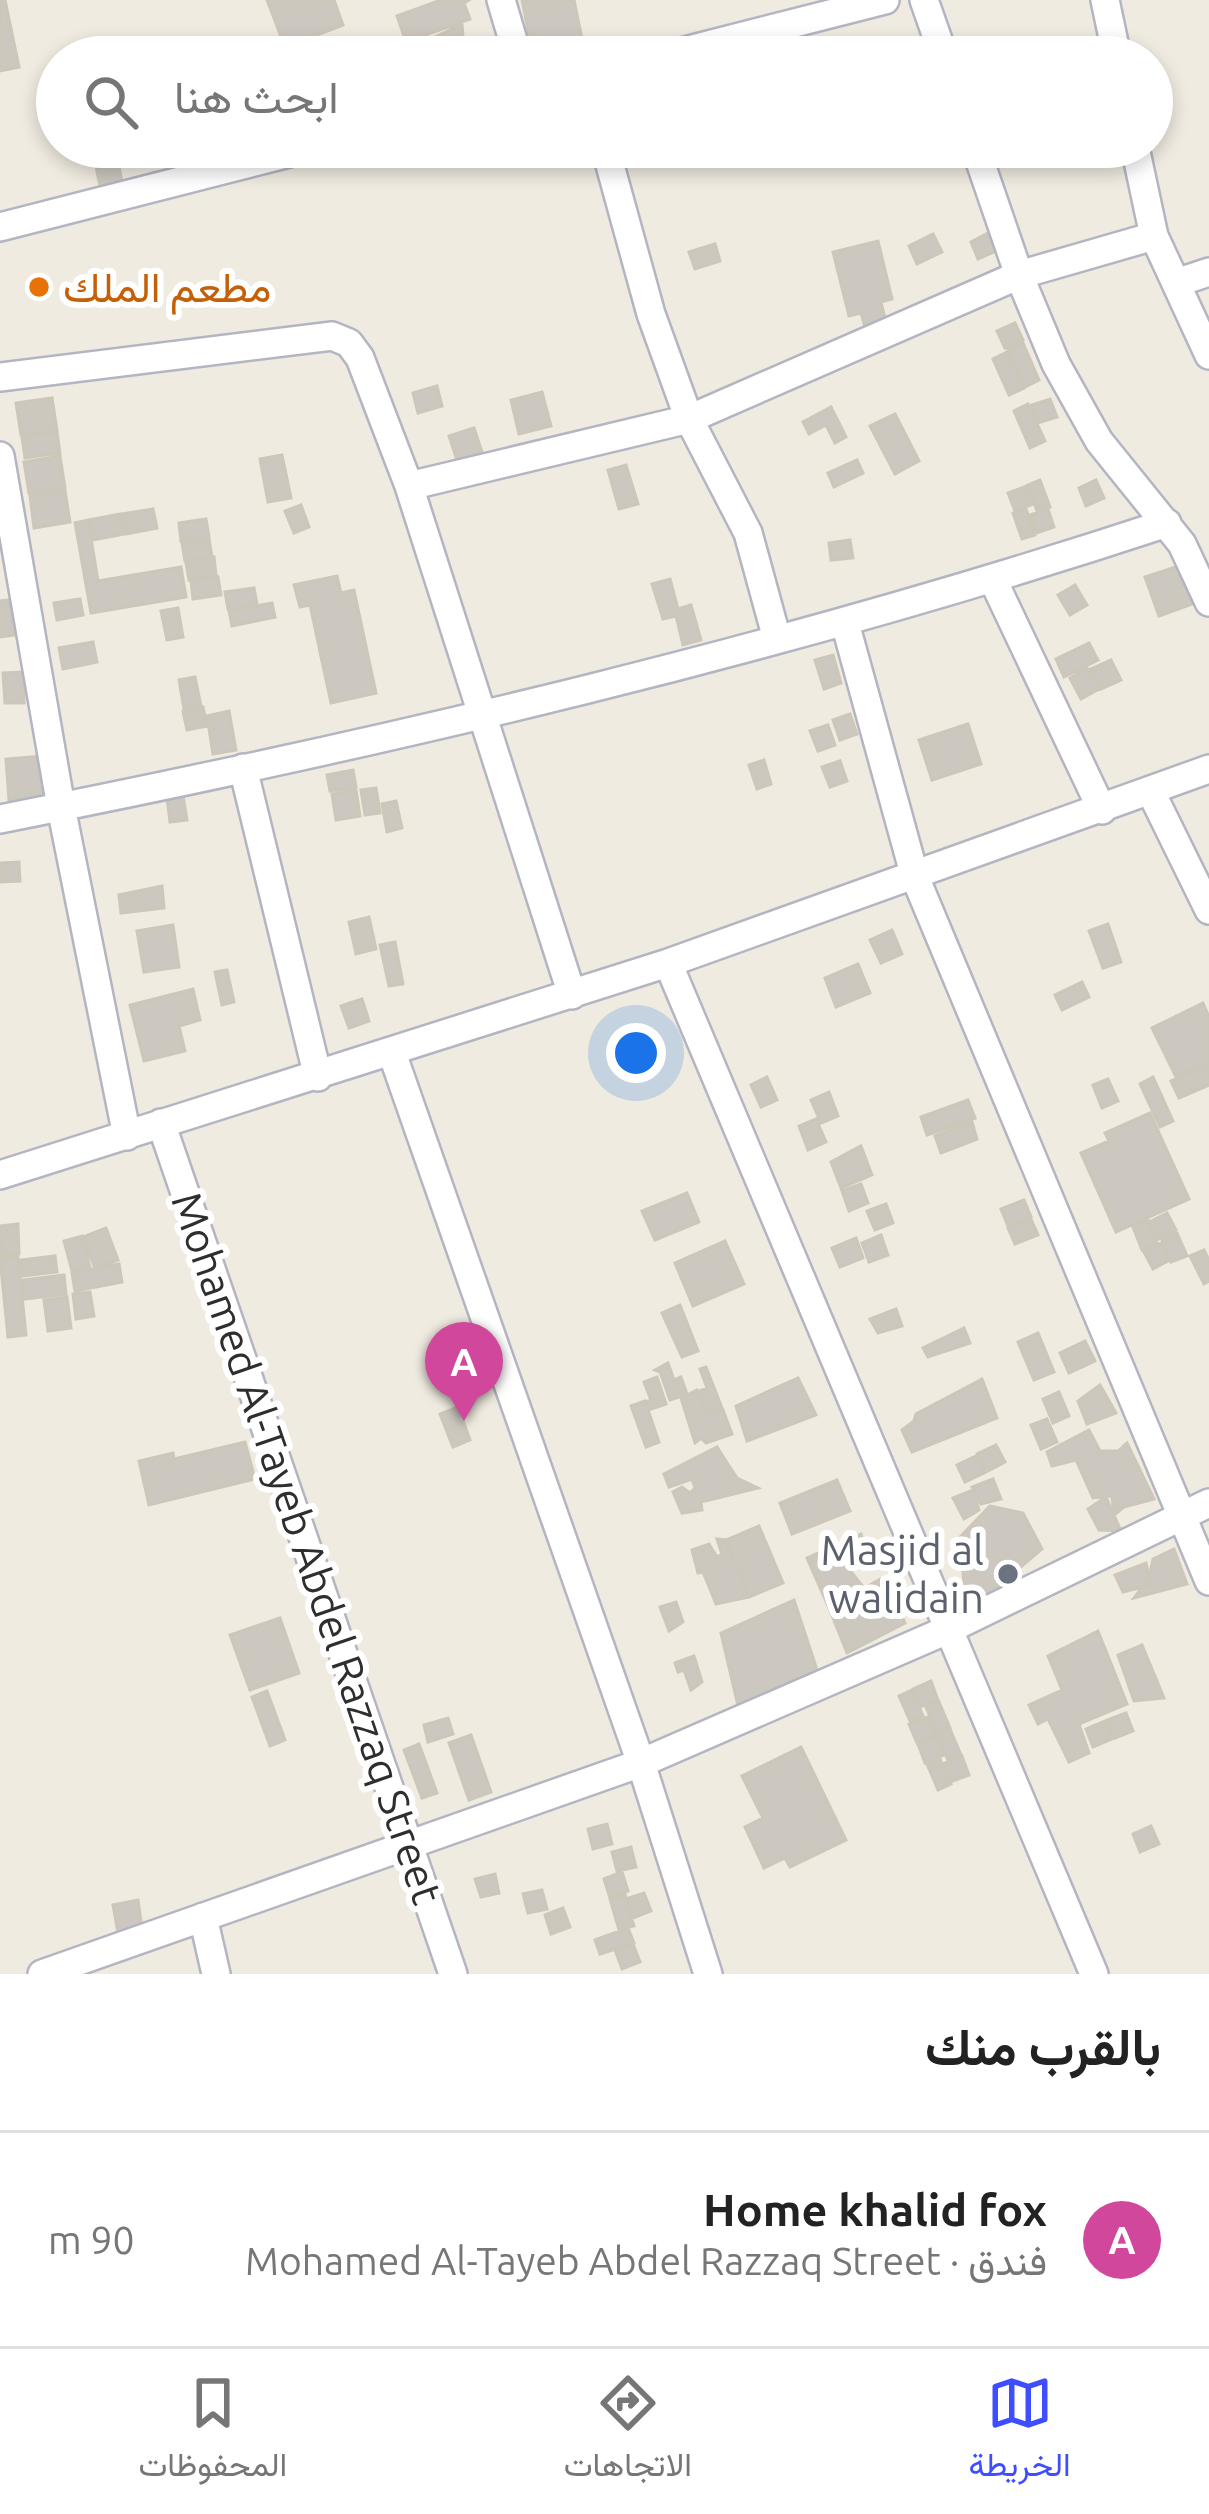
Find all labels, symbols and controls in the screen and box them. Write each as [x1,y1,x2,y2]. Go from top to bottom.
search box [36,36,1173,168]
icon: search [78,69,144,135]
text: ابحث هنا [174,71,339,122]
place label: مطعم الملك [63,263,271,315]
marker: مطعم الملك [26,274,52,300]
your location [606,1023,666,1083]
street label: Mohamed Al-Tayeb Abdel Razzaq Street [163,1186,452,1910]
pin: A [425,1322,503,1421]
place label: Masjid al walidain [820,1526,984,1621]
marker: Masjid al walidain [995,1561,1021,1587]
text: بالقرب منك [925,2017,1161,2075]
text: Home khalid fox [703,2184,1047,2235]
text: 90 m [48,2218,135,2261]
text: A [1108,2218,1136,2261]
text: فندق · Mohamed Al-Tayeb Abdel Razzaq Street [245,2239,1047,2282]
tab: المحفوظات [138,2370,287,2494]
tab: الاتجاهات [564,2370,692,2494]
tab: الخريطة [969,2370,1071,2494]

